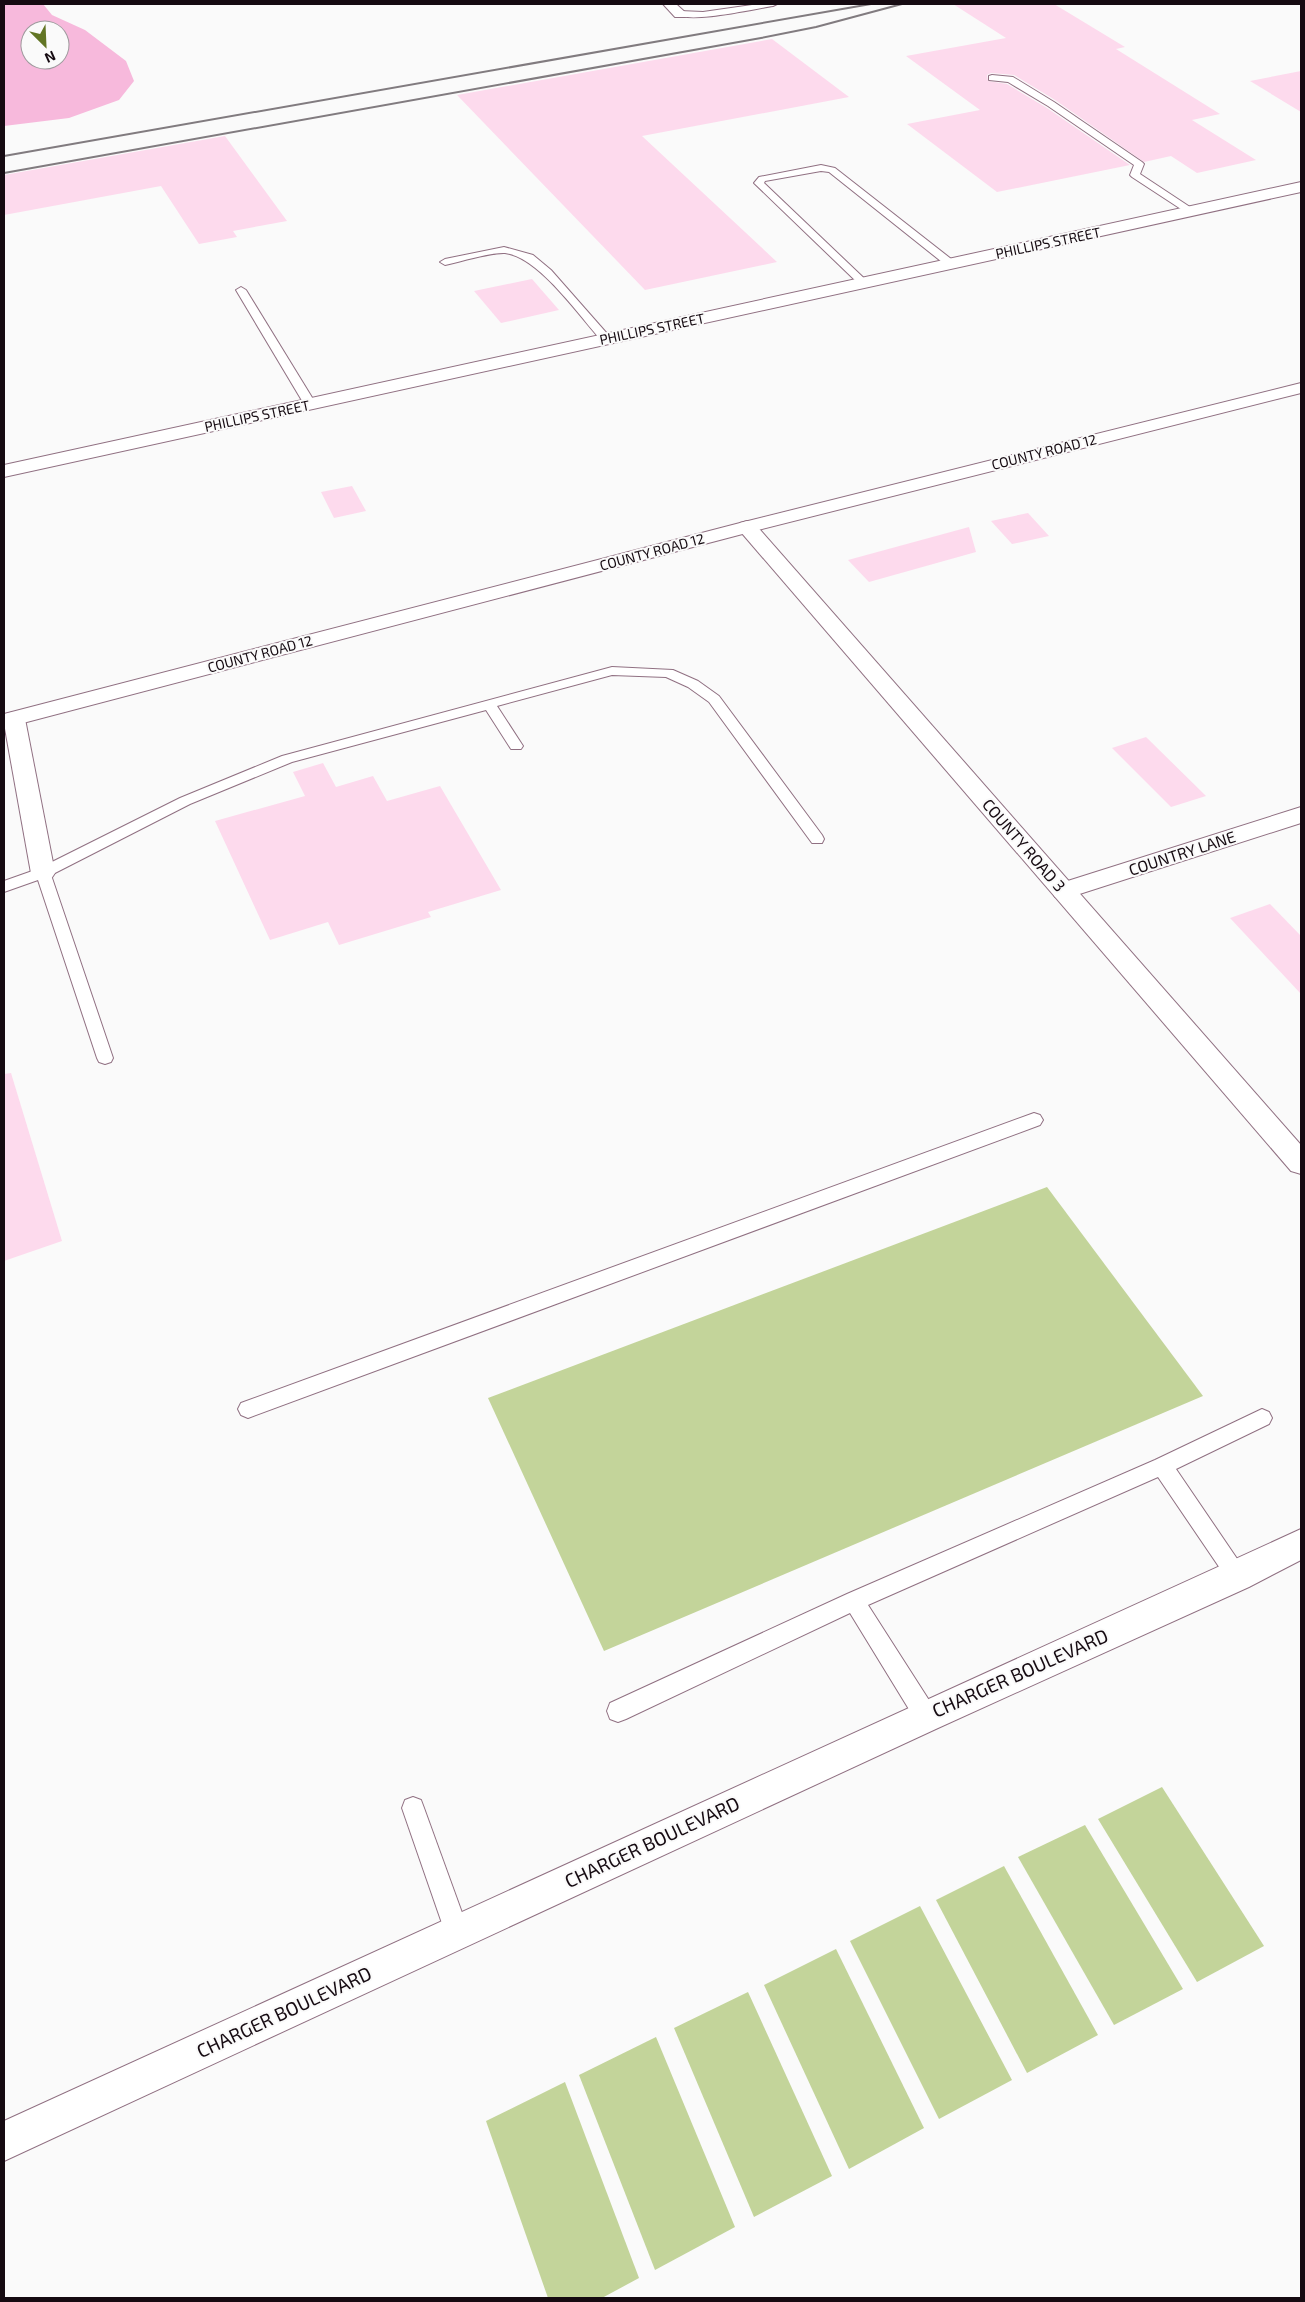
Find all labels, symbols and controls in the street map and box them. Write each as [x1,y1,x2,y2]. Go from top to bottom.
north arrow [20,20,70,70]
text: N [42,48,59,67]
street label: PHILLIPS STREET [994,223,1102,262]
street label: PHILLIPS STREET [598,309,706,348]
street label: PHILLIPS STREET [203,396,311,435]
street label: COUNTY ROAD 12 [990,430,1098,473]
street label: COUNTY ROAD 12 [598,529,706,574]
street label: COUNTY ROAD 12 [206,631,314,676]
street label: COUNTY ROAD 3 [979,794,1070,895]
street label: COUNTRY LANE [1126,826,1238,879]
street label: CHARGER BOULEVARD [928,1623,1111,1722]
street label: CHARGER BOULEVARD [561,1791,743,1892]
street label: CHARGER BOULEVARD [193,1961,375,2062]

